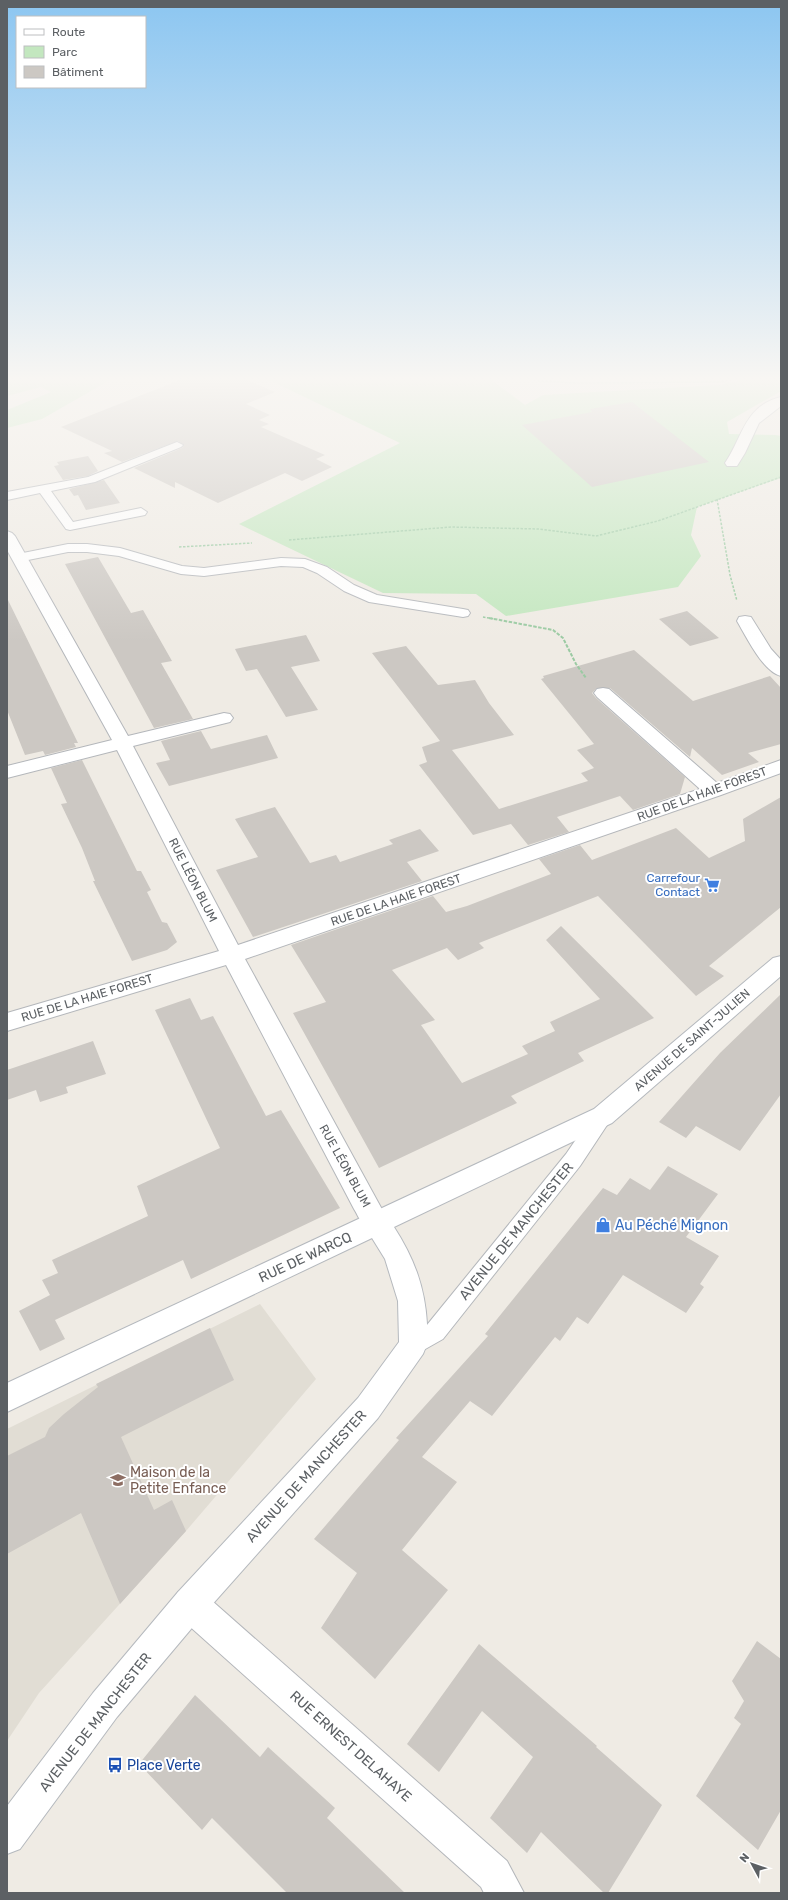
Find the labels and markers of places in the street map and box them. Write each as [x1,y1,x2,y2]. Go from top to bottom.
place label: Carrefour Contact [647,871,700,899]
supermarket icon: Carrefour Contact [703,876,721,894]
shop icon: Au Péché Mignon [594,1216,612,1234]
place label: Au Péché Mignon [615,1217,728,1234]
place label: Maison de la Petite Enfance [130,1464,226,1497]
school or university icon: Maison de la Petite Enfance [109,1471,127,1489]
bus stop icon: Place Verte [106,1756,124,1774]
place label: Place Verte [127,1757,201,1774]

